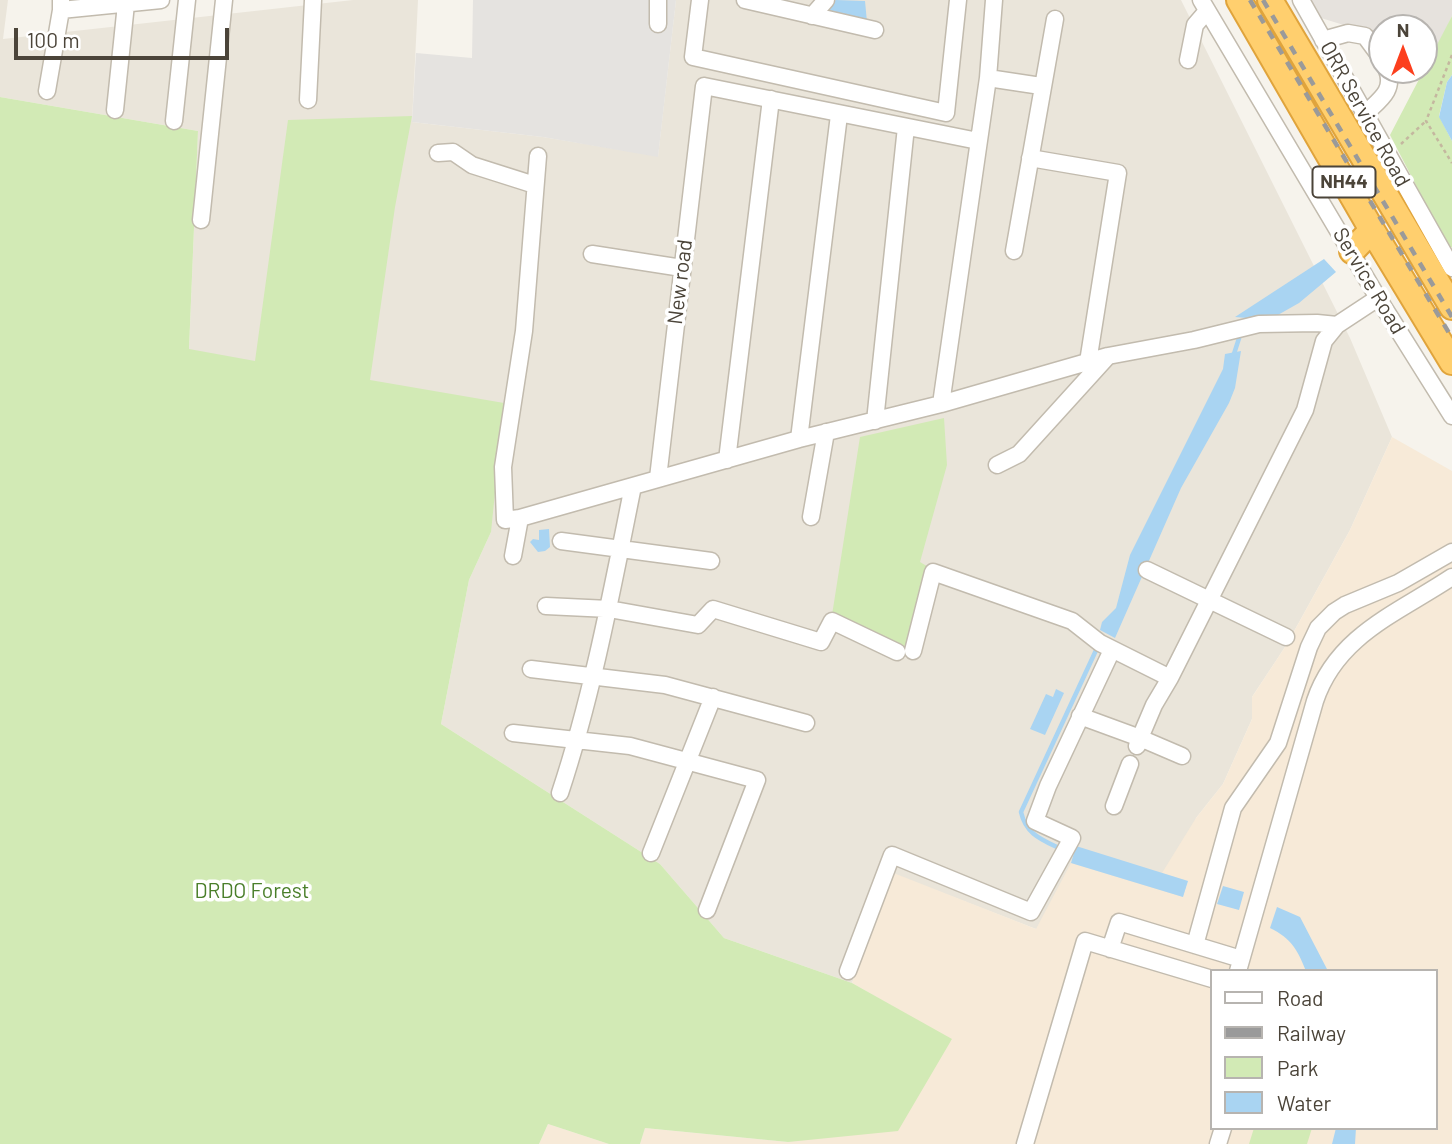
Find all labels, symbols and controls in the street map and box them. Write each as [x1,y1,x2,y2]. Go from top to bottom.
scale bar [18,14,233,58]
north arrow [1368,14,1438,84]
text: N [1397,18,1409,41]
text: 100 m [27,27,80,52]
street label: ORR Service Road [1315,37,1415,191]
road number: NH44 [1312,166,1376,198]
street label: Service Road [1327,223,1411,339]
street label: New road [662,238,698,326]
park label: DRDO Forest [195,878,309,904]
legend [1210,969,1438,1130]
text: Road [1277,985,1323,1010]
text: Railway [1277,1020,1346,1045]
text: Park [1277,1055,1318,1080]
text: Water [1277,1090,1331,1115]

